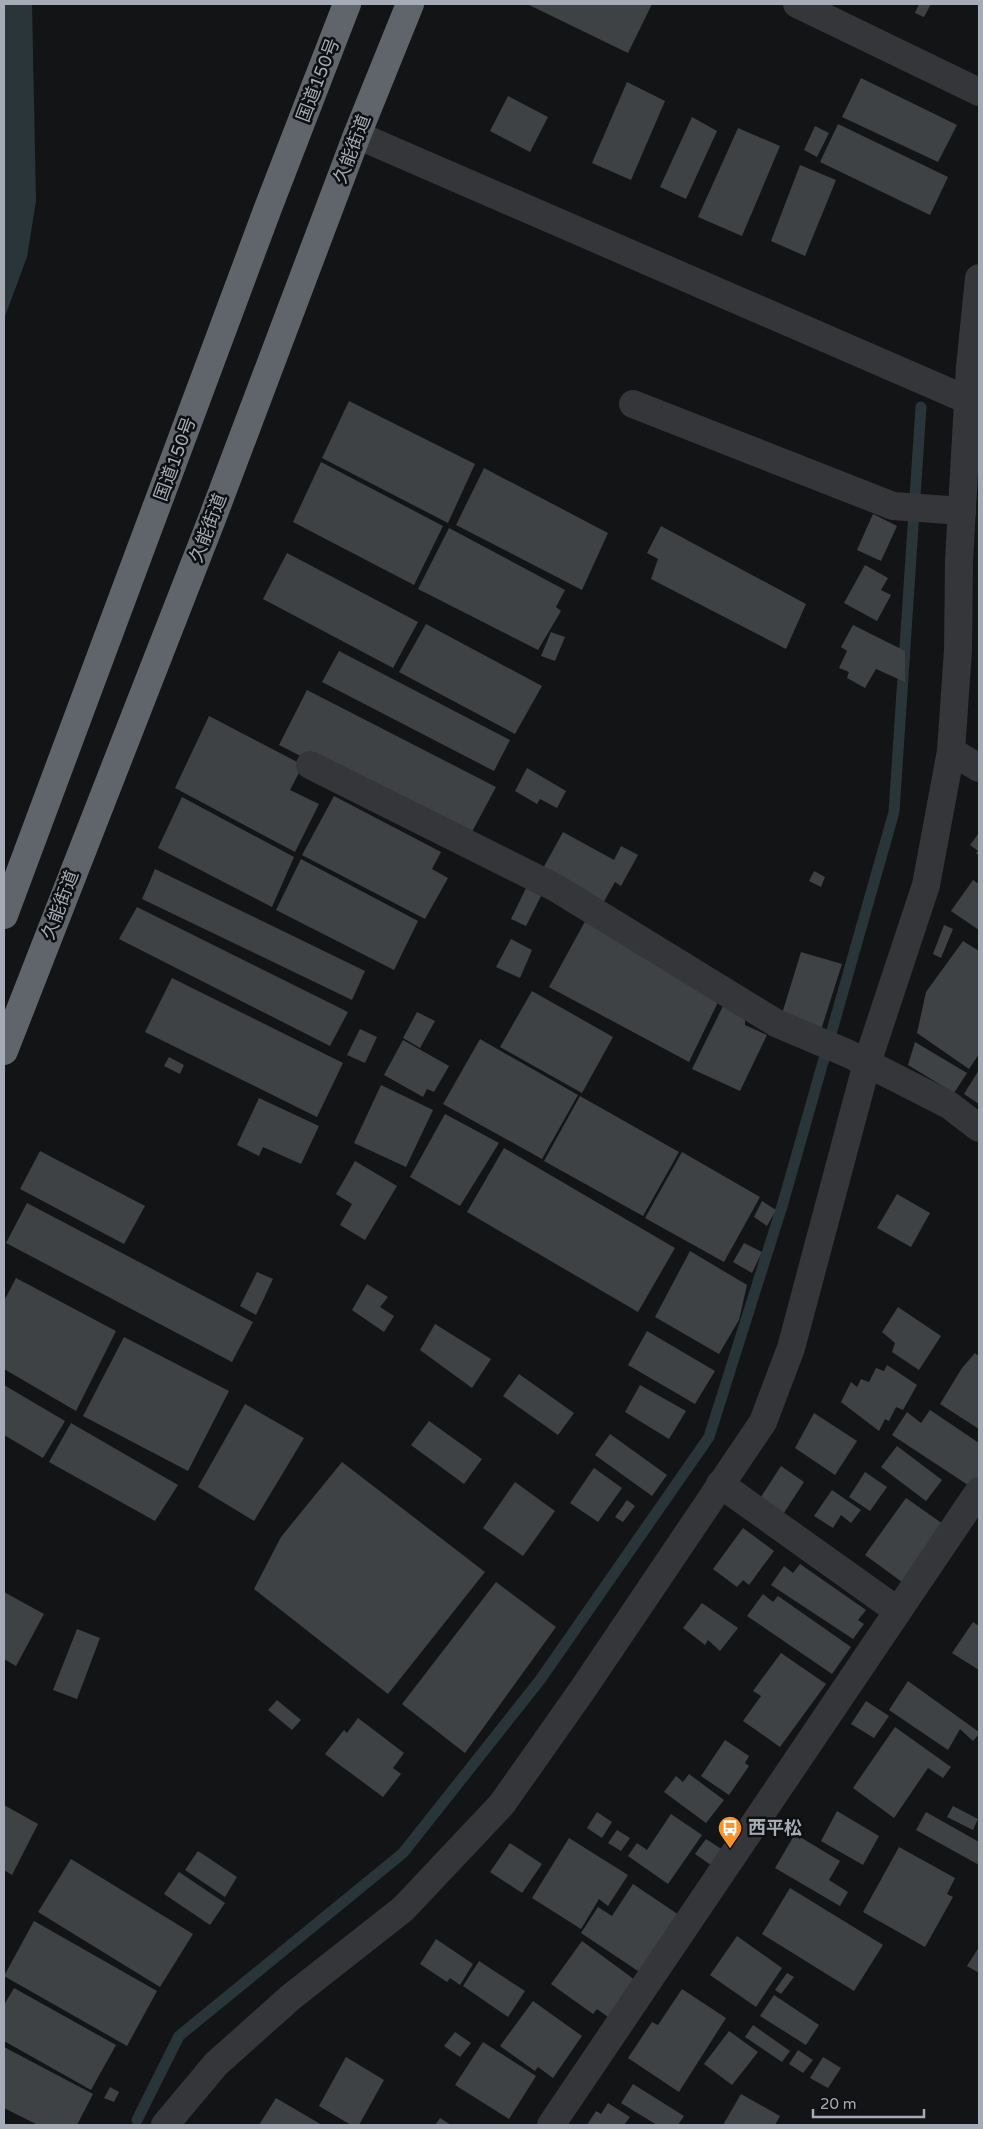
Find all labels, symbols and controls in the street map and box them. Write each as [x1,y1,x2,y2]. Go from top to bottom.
street label: 国道150号 [292,35,344,125]
street label: 久能街道 [329,111,375,187]
street label: 国道150号 [150,414,200,504]
street label: 久能街道 [185,490,231,566]
street label: 久能街道 [37,867,83,943]
bus stop icon: 西平松 [717,1815,743,1849]
place label: 西平松 [748,1817,802,1839]
scale bar [813,2086,924,2118]
text: 20 m [820,2095,857,2113]

